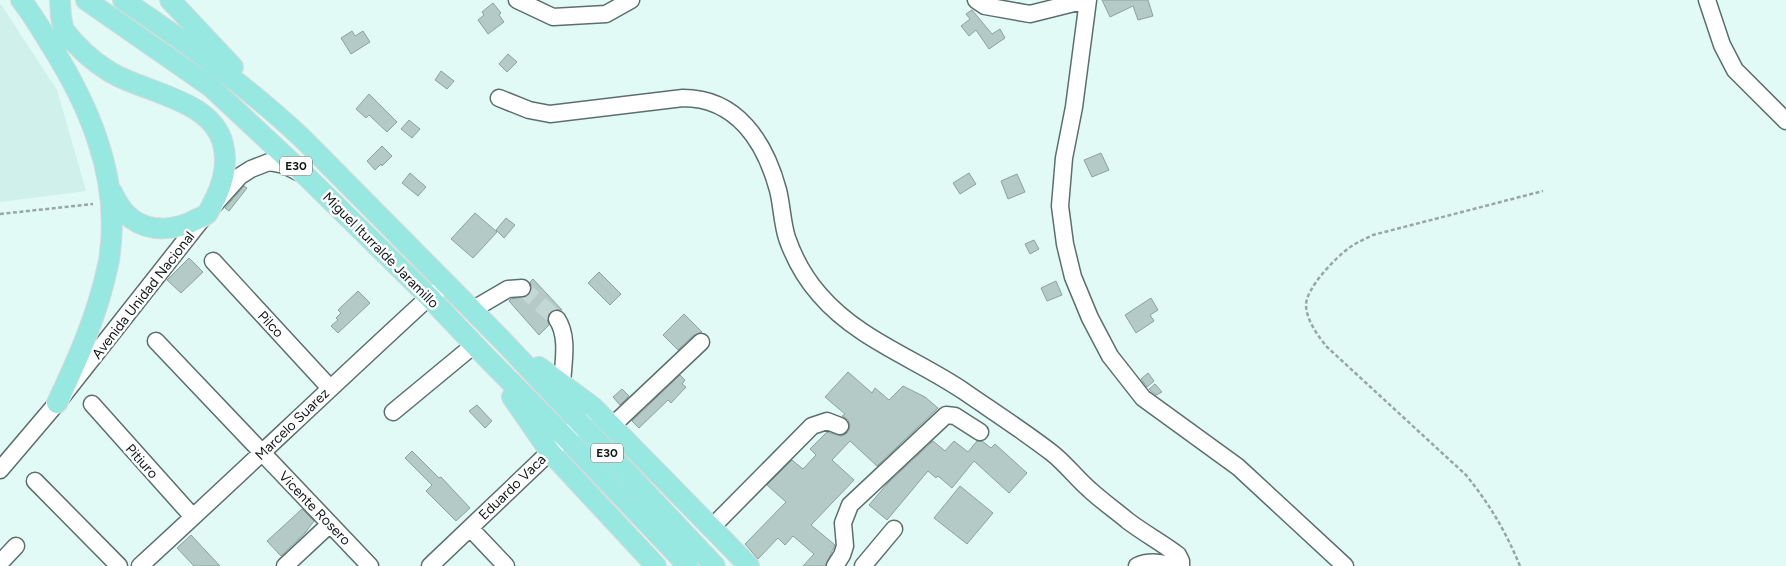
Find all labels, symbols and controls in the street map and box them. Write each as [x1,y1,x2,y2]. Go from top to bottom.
road number: E30 [280,157,312,176]
street label: Miguel Iturralde Jaramillo [319,189,442,312]
street label: Avenida Unidad Nacional [88,228,198,362]
street label: Pilco [254,308,287,341]
street label: Marcelo Suarez [252,385,333,464]
street label: Pitiuro [122,441,162,482]
road number: E30 [591,443,623,462]
street label: Eduardo Vaca [475,451,550,524]
street label: Vicente Rosero [275,468,354,549]

